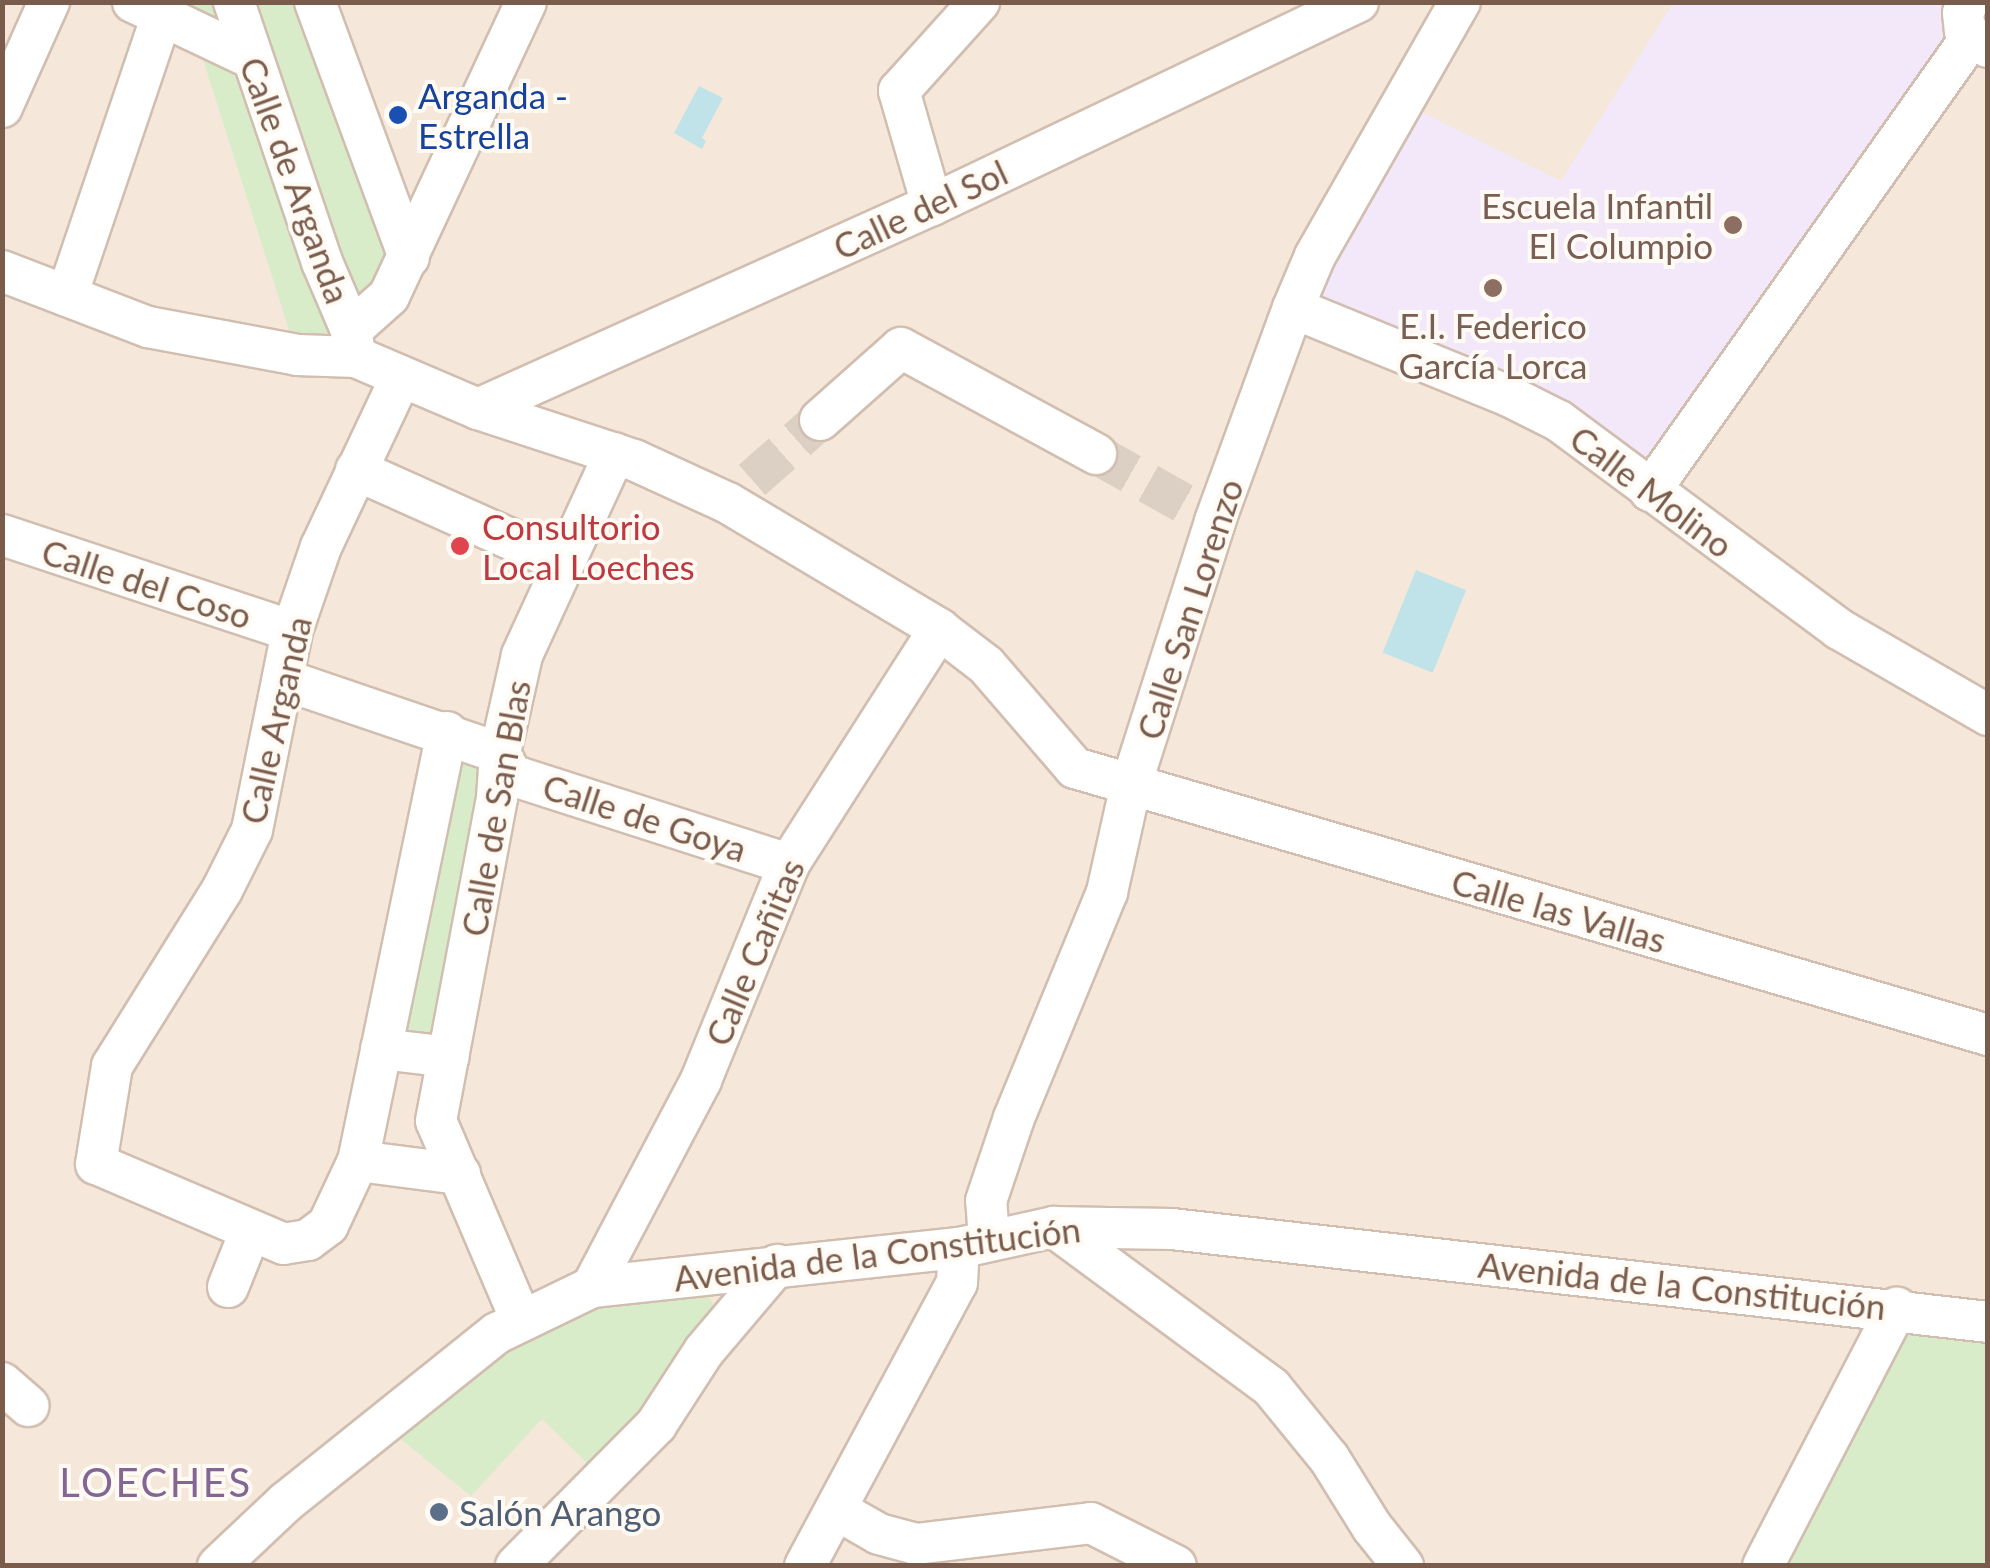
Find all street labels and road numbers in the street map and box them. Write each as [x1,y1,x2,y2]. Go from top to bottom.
street label: Calle de Arganda [232,51,360,309]
street label: Calle del Sol [826,150,1014,268]
street label: Calle Molino [1562,416,1742,566]
street label: Calle San Lorenzo [1127,474,1251,744]
street label: Calle del Coso [37,529,257,637]
street label: Calle Arganda [231,612,319,828]
street label: Calle de San Blas [452,677,538,939]
street label: Calle de Goya [538,764,752,870]
street label: Calle Cañitas [696,852,812,1052]
street label: Calle las Vallas [1446,859,1672,961]
street label: Avenida de la Constitución [671,1207,1083,1299]
street label: Avenida de la Constitución [1476,1243,1888,1327]

